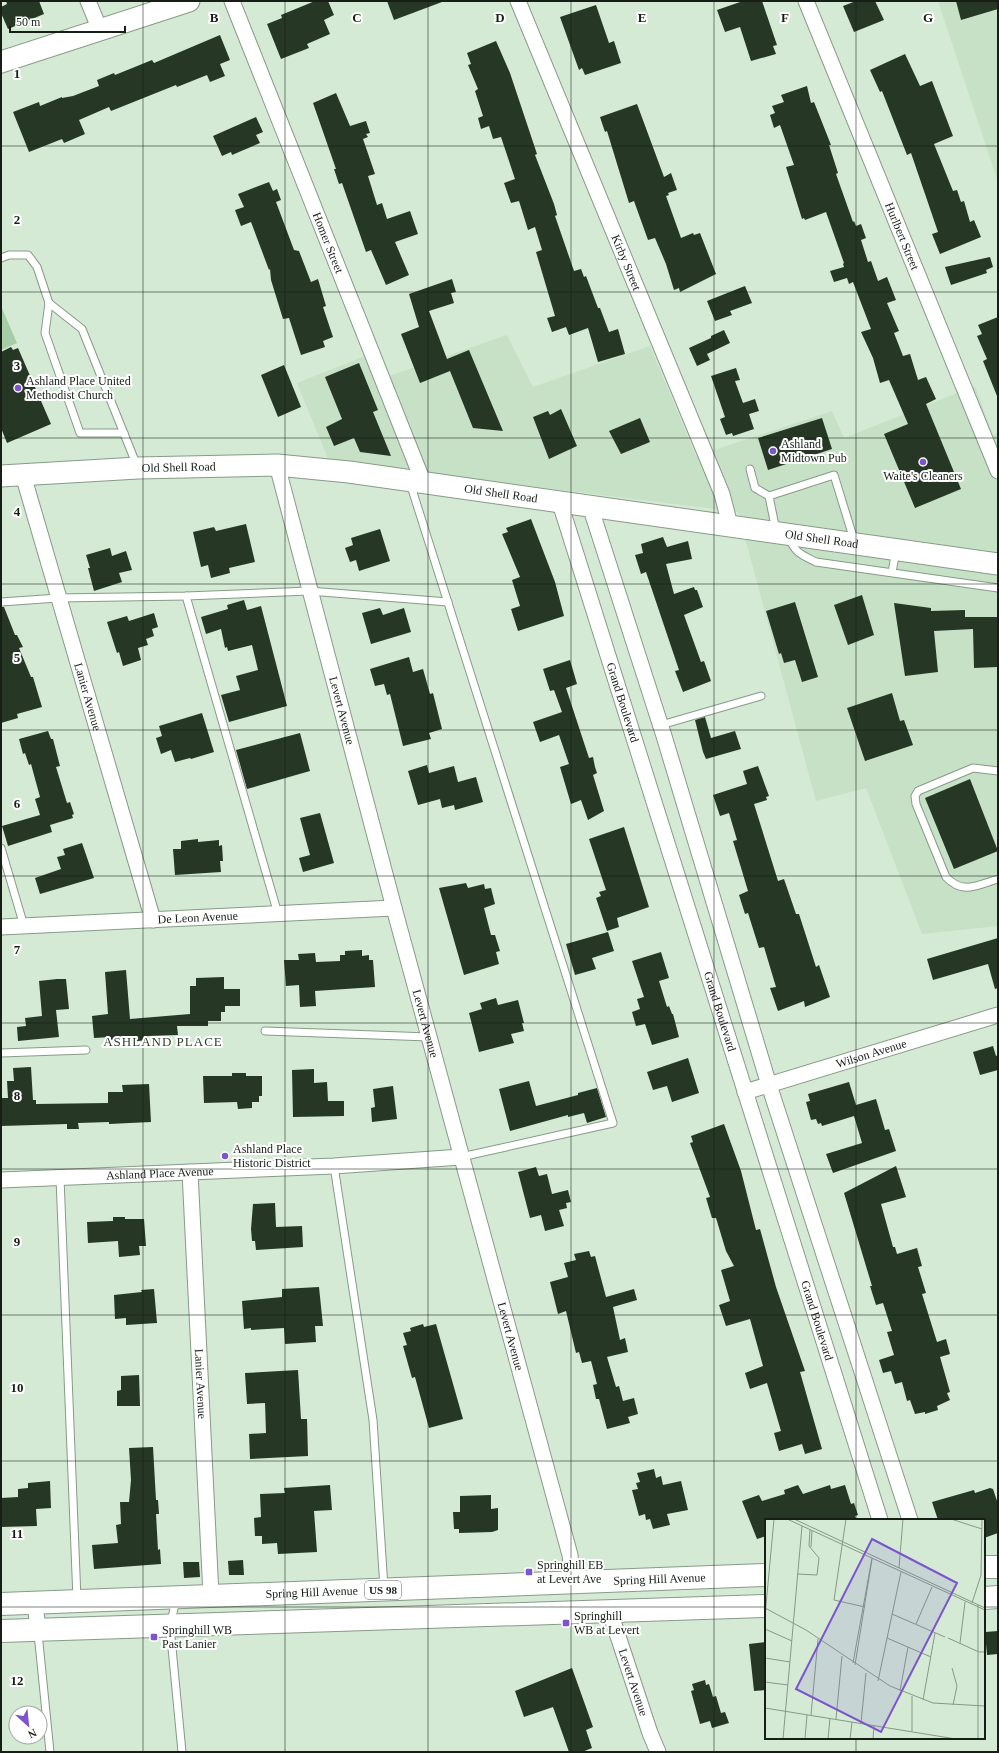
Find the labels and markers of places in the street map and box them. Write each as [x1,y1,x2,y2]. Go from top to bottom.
place label: Ashland Place United Methodist Church [26,374,131,402]
marker: Ashland Place United Methodist Church [13,383,23,393]
place label: Ashland Midtown Pub [781,437,847,465]
marker: Ashland Midtown Pub [768,446,778,456]
marker: Waite's Cleaners [918,457,928,467]
place label: Waite's Cleaners [883,469,963,483]
place label: Ashland Place Historic District [233,1142,311,1170]
marker: Ashland Place Historic District [220,1151,230,1161]
place label: Springhill EB at Levert Ave [537,1558,603,1586]
marker: Springhill EB at Levert Ave [524,1567,534,1577]
place label: Springhill WB at Levert [574,1609,640,1637]
marker: Springhill WB at Levert [561,1618,571,1628]
place label: Springhill WB Past Lanier [162,1623,232,1651]
marker: Springhill WB Past Lanier [149,1632,159,1642]

